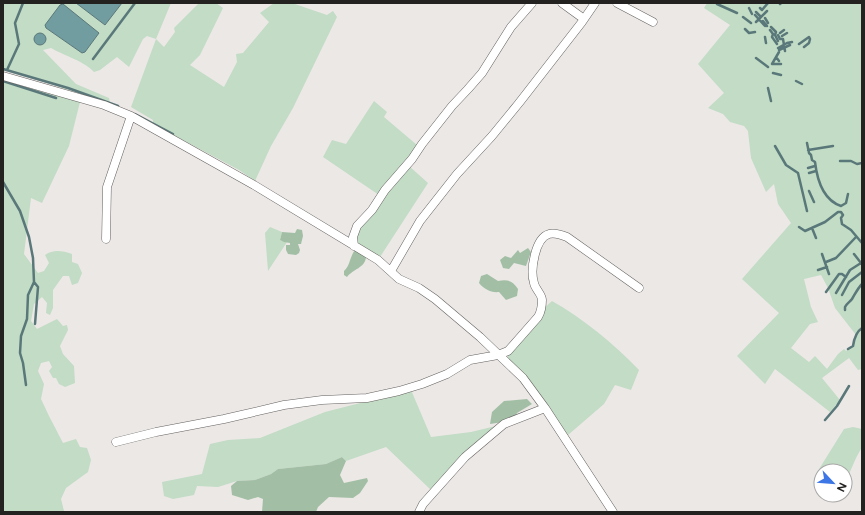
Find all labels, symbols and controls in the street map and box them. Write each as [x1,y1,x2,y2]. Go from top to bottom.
north arrow [813,463,853,503]
text: N [834,480,849,494]

